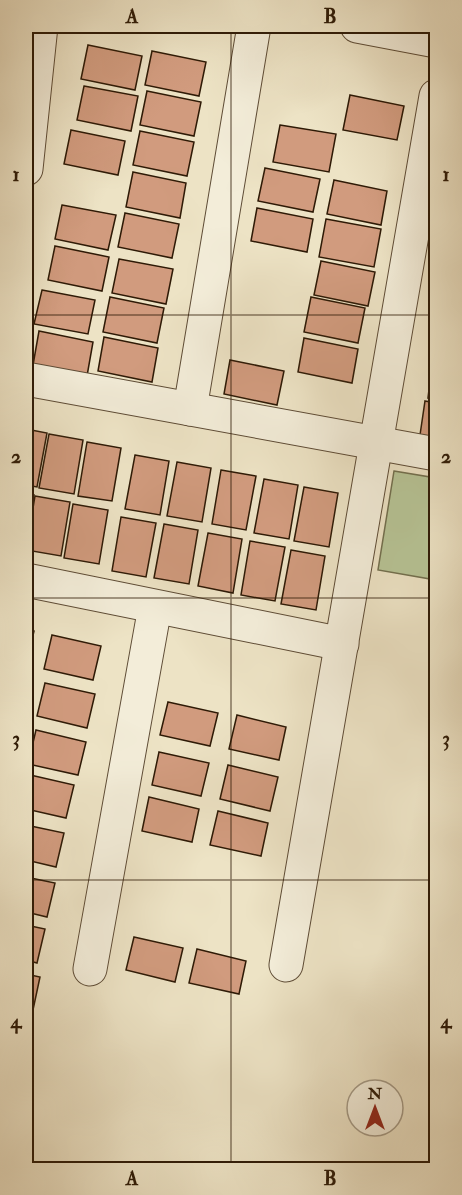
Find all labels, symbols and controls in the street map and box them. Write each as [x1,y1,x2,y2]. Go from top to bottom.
text: A [125,4,139,29]
text: B [323,4,337,29]
text: 1 [12,162,20,187]
text: 1 [442,162,450,187]
text: 2 [11,444,21,469]
text: 2 [441,444,451,469]
text: 3 [12,726,20,751]
text: 3 [442,726,450,751]
text: 4 [10,1009,23,1034]
text: 4 [440,1009,453,1034]
north arrow [345,1078,405,1138]
text: N [367,1084,383,1104]
text: A [125,1166,139,1191]
text: B [323,1166,337,1191]

